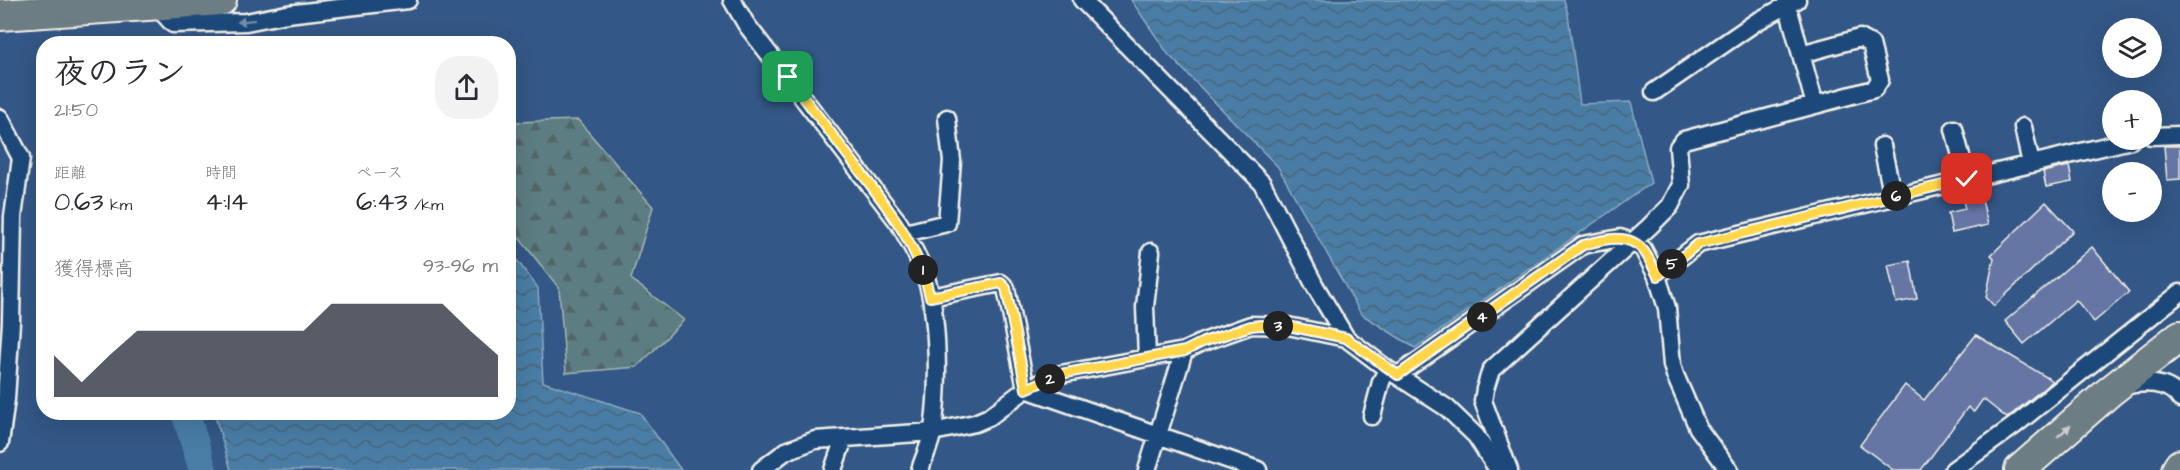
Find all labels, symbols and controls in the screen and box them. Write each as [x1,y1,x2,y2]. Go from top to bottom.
one-way arrow [236,17,255,26]
map controls [2102,18,2162,222]
button: layers [2102,18,2162,78]
text: 夜のラン [54,50,186,96]
pin [762,51,813,102]
button: share [435,56,498,119]
icon: arrive [771,60,804,93]
button: + [2102,90,2162,150]
text: 21:50 [54,96,98,124]
pin [1941,153,1992,204]
text: 距離 [54,162,86,184]
text: 時間 [205,162,237,184]
text: ペース [356,162,403,184]
icon: check [1950,162,1983,195]
button: − [2102,162,2162,222]
pin: 6 [1881,181,1911,211]
text: 0.63 [54,184,104,220]
text: 4:14 [205,184,248,220]
text: 6:43 [356,184,408,220]
text: 6 [1891,185,1901,207]
text: km [104,194,132,216]
text: /km [408,194,444,216]
pin: 5 [1657,249,1687,279]
text: 93–96 m [423,252,498,280]
text: 5 [1666,253,1678,275]
text: 獲得標高 [54,255,134,283]
pin: 1 [908,255,938,285]
text: 1 [922,259,924,281]
pin: 4 [1467,302,1497,332]
text: 4 [1477,306,1487,328]
pin: 3 [1263,311,1293,341]
text: 3 [1274,315,1282,337]
pin: 2 [1035,364,1065,394]
text: 2 [1045,368,1055,390]
one-way arrow [2056,425,2071,438]

